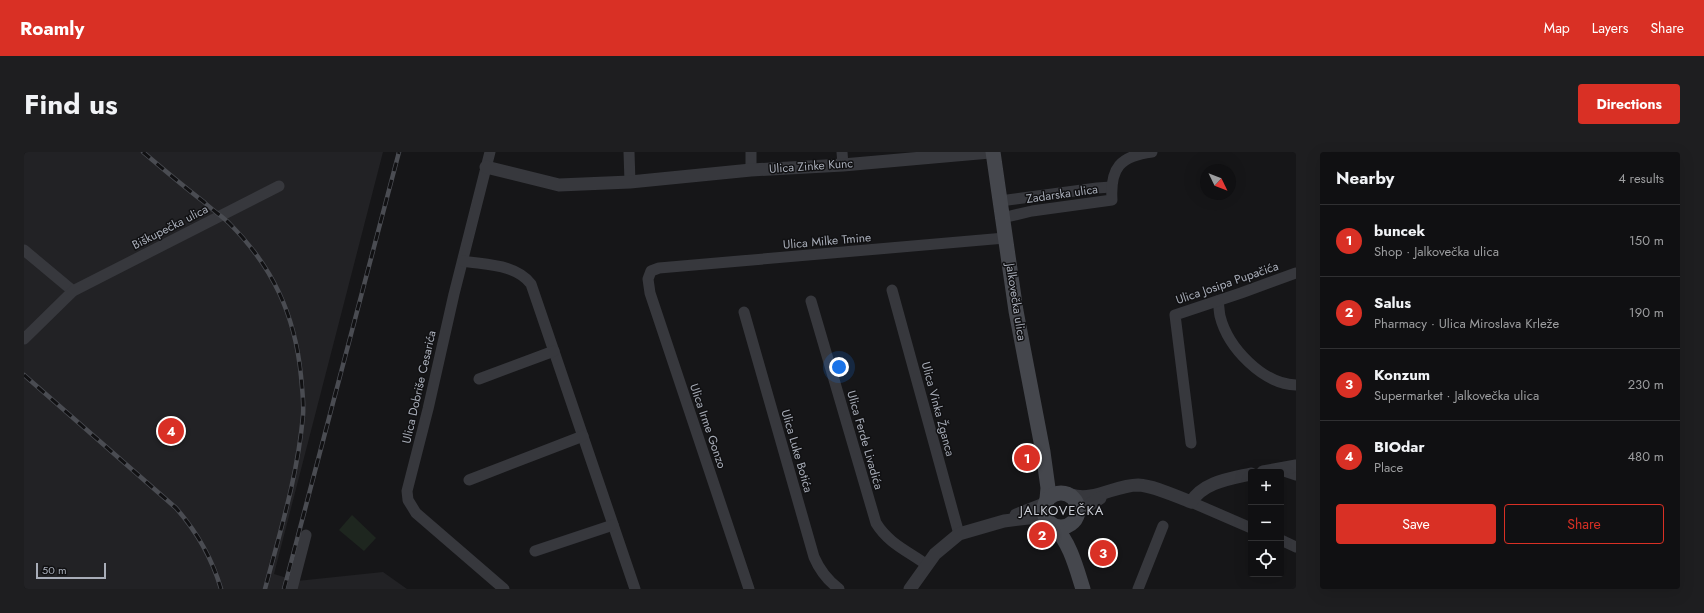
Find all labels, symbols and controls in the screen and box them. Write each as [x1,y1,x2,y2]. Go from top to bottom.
text: Roamly [20,15,84,42]
text: Map [1544,18,1570,38]
text: Layers [1592,18,1628,38]
text: Share [1650,18,1684,38]
text: Find us [24,84,118,125]
button: Directions [1578,84,1680,124]
street label: Ulica Zinke Kunc [768,154,854,178]
north arrow [1200,164,1236,200]
text: Nearby [1336,166,1394,190]
text: 4 results [1618,169,1664,188]
street label: Zadarska ulica [1025,180,1099,208]
street label: Biškupečka ulica [129,200,211,254]
text: buncek [1374,220,1425,242]
street label: Ulica Milke Tmine [782,228,872,254]
text: 1 [1346,231,1352,250]
text: 150 m [1629,231,1664,250]
text: Shop · Jalkovečka ulica [1374,242,1499,261]
street label: Ulica Josipa Pupačića [1173,257,1281,309]
street label: Jalkovečka ulica [1001,260,1031,342]
text: Salus [1374,292,1411,314]
text: 2 [1345,303,1353,322]
text: 190 m [1629,303,1664,322]
text: Pharmacy · Ulica Miroslava Krleže [1374,314,1559,333]
street label: Ulica Dobriše Cesarića [397,328,441,445]
your location [829,357,849,377]
street label: Ulica Vinka Žganca [917,360,959,459]
text: Konzum [1374,364,1430,386]
text: 3 [1345,375,1353,394]
text: 230 m [1628,375,1664,394]
street label: Ulica Irme Gonzo [685,381,731,471]
text: Supermarket · Jalkovečka ulica [1374,386,1539,405]
street label: Ulica Ferde Livadića [842,388,888,492]
street label: Ulica Luke Botića [777,407,818,495]
pin: 4 [158,416,184,446]
text: BIOdar [1374,436,1425,458]
pin: 1 [1014,443,1040,473]
text: 4 [1344,447,1354,466]
text: 480 m [1627,447,1664,466]
text: Place [1374,458,1403,477]
map controls [1248,469,1284,577]
button: + [1248,469,1284,505]
district label: JALKOVEČKA [1018,501,1104,520]
button: Save [1336,504,1496,544]
button: Share [1504,504,1664,544]
button: − [1248,505,1284,541]
pin: 2 [1029,520,1055,550]
pin: 3 [1090,538,1116,568]
button: locate [1248,541,1284,577]
scale bar [36,561,106,580]
text: 50 m [42,562,67,578]

